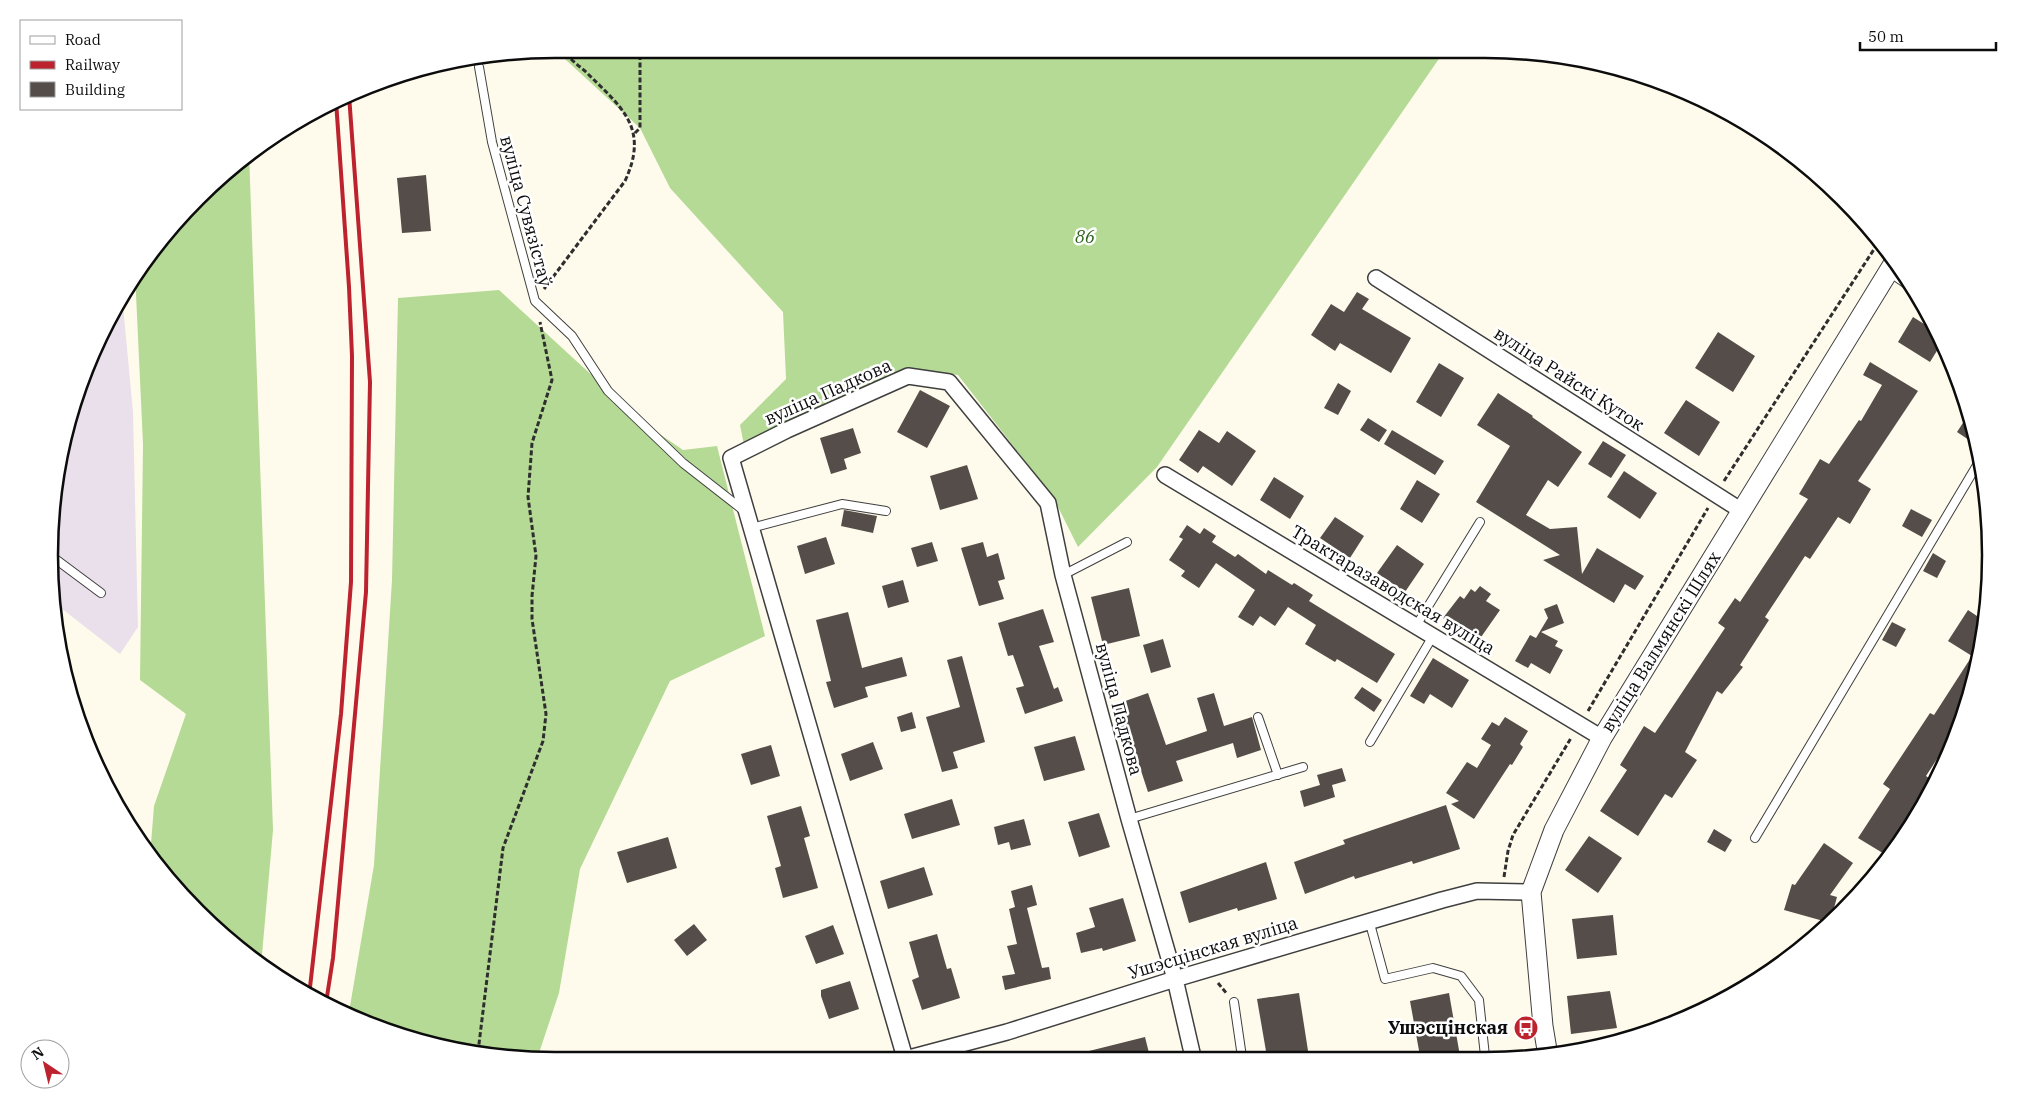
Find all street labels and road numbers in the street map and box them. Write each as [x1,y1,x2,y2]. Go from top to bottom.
street label: вуліца Сувязістаў [495,133,558,289]
street label: вуліца Райскі Куток [1490,321,1649,436]
street label: вуліца Падкова [761,353,895,430]
street label: Трактаразаводская вуліца [1287,519,1500,660]
street label: вуліца Валмянскі Шлях [1595,547,1726,736]
street label: вуліца Падкова [1091,640,1148,778]
street label: Ушэсцінская вуліца [1125,911,1301,984]

